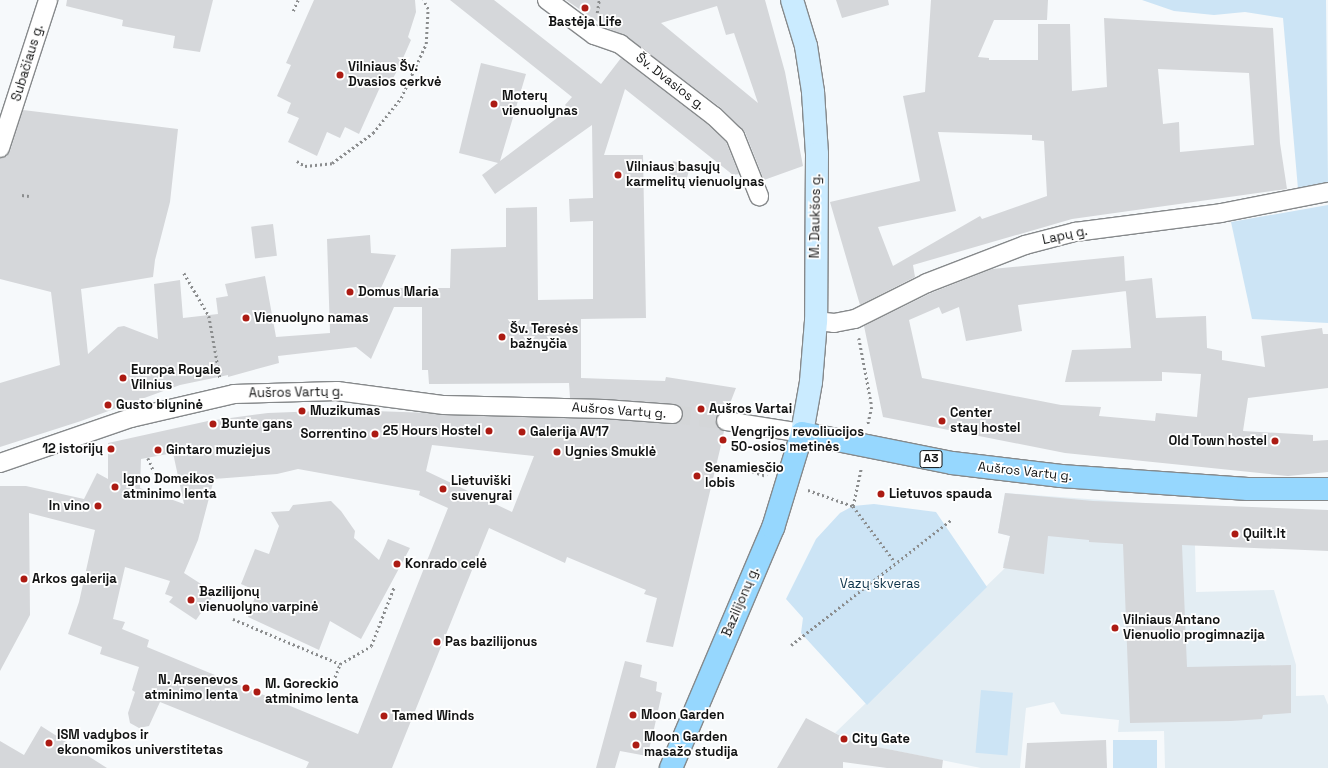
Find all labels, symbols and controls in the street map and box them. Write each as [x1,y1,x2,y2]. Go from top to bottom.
marker: Bastėja Life [580,3,590,13]
place label: Bastėja Life [548,14,622,30]
street label: Subačiaus g. [9,23,47,103]
street label: Šv. Dvasios g. [632,50,708,114]
place label: Vilniaus Šv. Dvasios cerkvė [348,60,441,91]
marker: Vilniaus Šv. Dvasios cerkvė [335,70,345,80]
place label: Moterų vienuolynas [502,89,578,120]
marker: Moterų vienuolynas [489,99,499,109]
place label: Vilniaus basųjų karmelitų vienuolynas [626,160,764,191]
marker: Vilniaus basųjų karmelitų vienuolynas [613,170,623,180]
street label: M. Daukšos g. [807,173,825,259]
street label: Lapų g. [1041,224,1089,248]
place label: Domus Maria [358,284,439,300]
marker: Domus Maria [345,287,355,297]
place label: Vienuolyno namas [254,310,368,326]
marker: Vienuolyno namas [241,313,251,323]
place label: Šv. Teresės bažnyčia [510,322,579,353]
marker: Šv. Teresės bažnyčia [497,332,507,342]
place label: Europa Royale Vilnius [131,363,221,394]
marker: Europa Royale Vilnius [118,373,128,383]
street label: Aušros Vartų g. [248,384,344,402]
place label: Gusto blyninė [116,397,203,413]
marker: Gusto blyninė [103,400,113,410]
street label: Aušros Vartų g. [571,400,667,422]
place label: Aušros Vartai [709,401,792,417]
place label: Muzikumas [310,403,380,419]
marker: Aušros Vartai [696,404,706,414]
marker: Muzikumas [297,406,307,416]
place label: Center stay hostel [950,406,1021,437]
place label: Bunte gans [221,416,293,432]
marker: Center stay hostel [937,416,947,426]
marker: Bunte gans [208,419,218,429]
place label: 25 Hours Hostel [383,423,481,439]
place label: Galerija AV17 [530,424,609,440]
place label: Vengrijos revoliucijos 50-osios metinės [731,425,864,456]
place label: Sorrentino [300,426,367,442]
marker: 25 Hours Hostel [484,426,494,436]
marker: Galerija AV17 [517,427,527,437]
marker: Sorrentino [370,429,380,439]
place label: Old Town hostel [1168,433,1267,449]
marker: Vengrijos revoliucijos 50-osios metinės [718,435,728,445]
marker: Old Town hostel [1270,436,1280,446]
place label: 12 istorijų [42,441,103,457]
place label: Gintaro muziejus [166,442,271,458]
marker: 12 istorijų [106,444,116,454]
place label: Ugnies Smuklė [565,444,656,460]
marker: Gintaro muziejus [153,445,163,455]
marker: Ugnies Smuklė [552,447,562,457]
road number: A3 [919,449,943,469]
street label: Aušros Vartų g. [977,459,1073,485]
place label: Senamiesčio lobis [705,461,784,492]
marker: Senamiesčio lobis [692,471,702,481]
place label: Igno Domeikos atminimo lenta [123,472,217,503]
place label: Lietuviški suvenyrai [451,474,512,505]
marker: Igno Domeikos atminimo lenta [110,482,120,492]
marker: Lietuviški suvenyrai [438,484,448,494]
place label: Lietuvos spauda [889,486,992,502]
marker: Lietuvos spauda [876,489,886,499]
place label: In vino [49,498,90,514]
marker: In vino [93,501,103,511]
place label: Quilt.lt [1243,526,1286,542]
marker: Quilt.lt [1230,529,1240,539]
place label: Konrado celė [405,556,487,572]
marker: Konrado celė [392,559,402,569]
street label: Bazilijonų g. [719,565,763,639]
place label: Arkos galerija [32,571,117,587]
marker: Arkos galerija [19,574,29,584]
park label: Vazų skveras [840,576,920,592]
place label: Bazilijonų vienuolyno varpinė [199,585,319,616]
marker: Bazilijonų vienuolyno varpinė [186,595,196,605]
place label: Vilniaus Antano Vienuolio progimnazija [1123,613,1265,644]
marker: Vilniaus Antano Vienuolio progimnazija [1110,623,1120,633]
place label: Pas bazilijonus [445,634,537,650]
marker: Pas bazilijonus [432,637,442,647]
place label: N. Arsenevos atminimo lenta [144,673,238,704]
place label: M. Goreckio atminimo lenta [265,677,359,708]
marker: N. Arsenevos atminimo lenta [241,683,251,693]
marker: M. Goreckio atminimo lenta [252,687,262,697]
place label: Moon Garden [641,707,725,723]
place label: Tamed Winds [392,708,474,724]
marker: Moon Garden [628,710,638,720]
marker: Tamed Winds [379,711,389,721]
place label: ISM vadybos ir ekonomikos universtitetas [57,728,223,759]
place label: Moon Garden masažo studija [644,730,738,761]
place label: City Gate [852,731,910,747]
marker: City Gate [839,734,849,744]
marker: ISM vadybos ir ekonomikos universtitetas [44,738,54,748]
marker: Moon Garden masažo studija [631,740,641,750]

